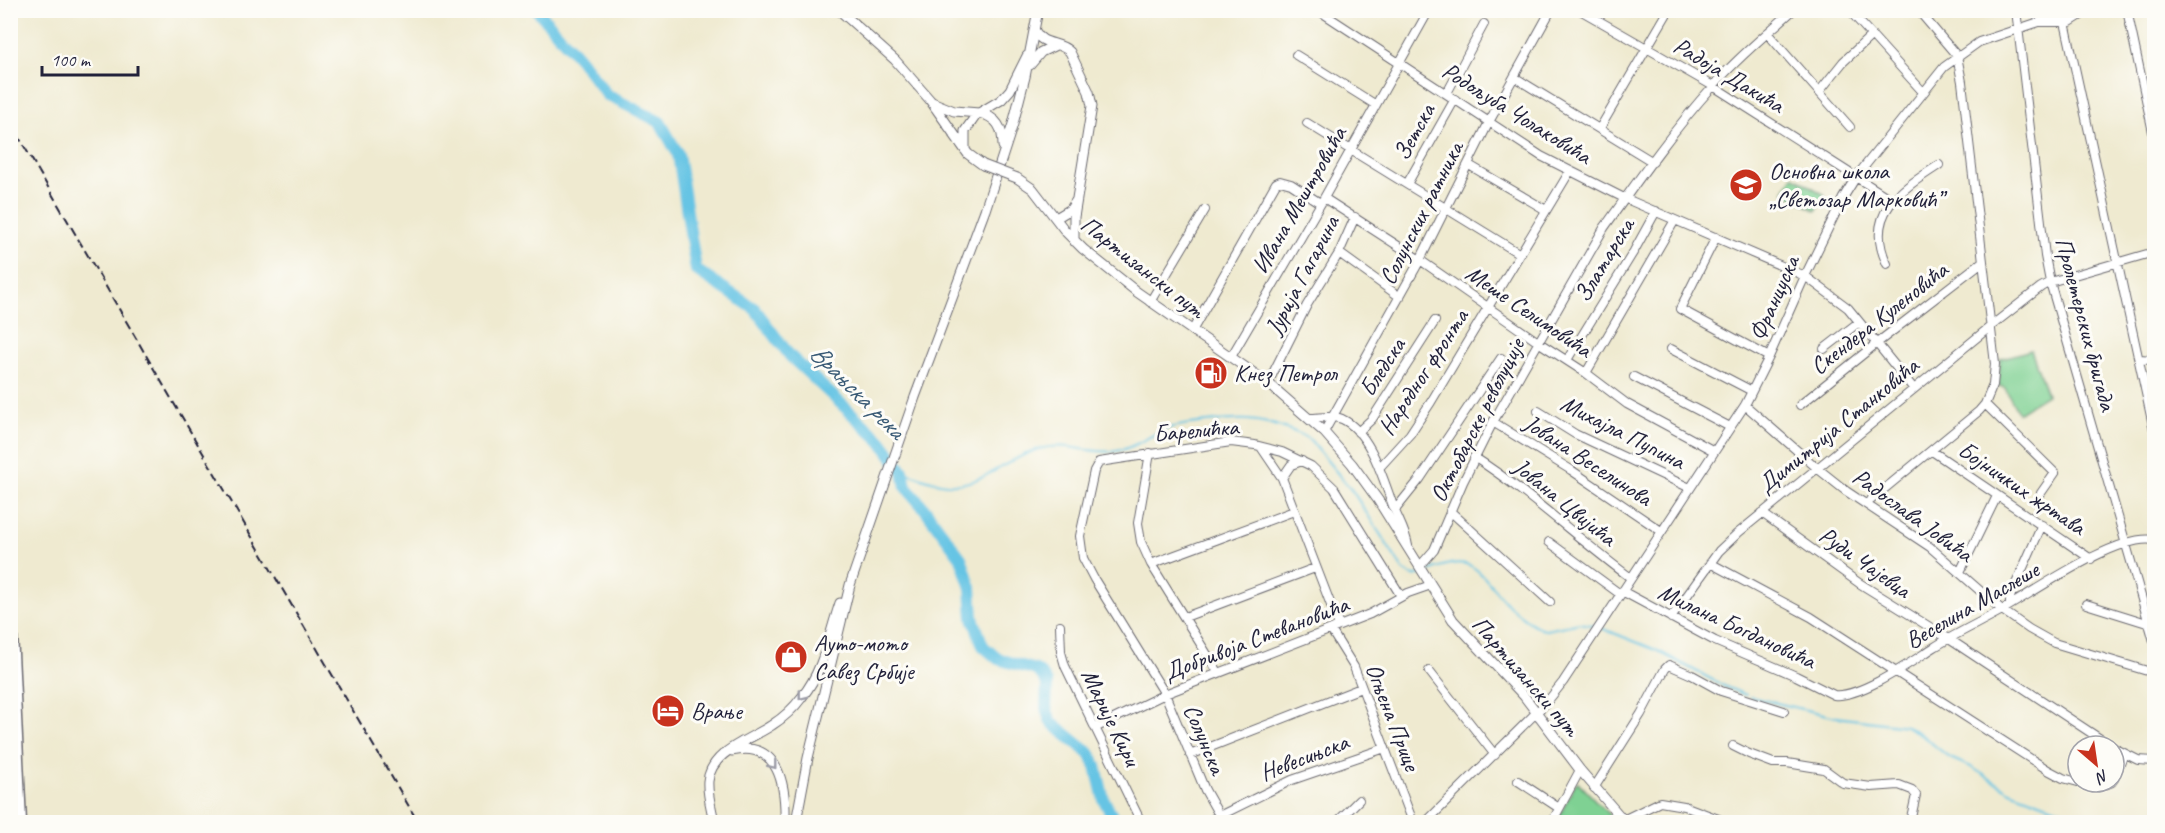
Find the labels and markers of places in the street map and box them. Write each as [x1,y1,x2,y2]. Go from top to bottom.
place label: Основна школа „Светозар Марковић” [1769,156,1948,214]
school or university icon: Основна школа „Светозар Марковић” [1728,167,1764,203]
fuel station icon: Кнез Петрол [1193,355,1229,391]
place label: Кнез Петрол [1234,358,1339,388]
place label: Ауто-мото Савез Србије [814,628,916,686]
shop icon: Ауто-мото Савез Србије [773,639,809,675]
hotel icon: Врање [650,693,686,729]
place label: Врање [691,696,744,726]

